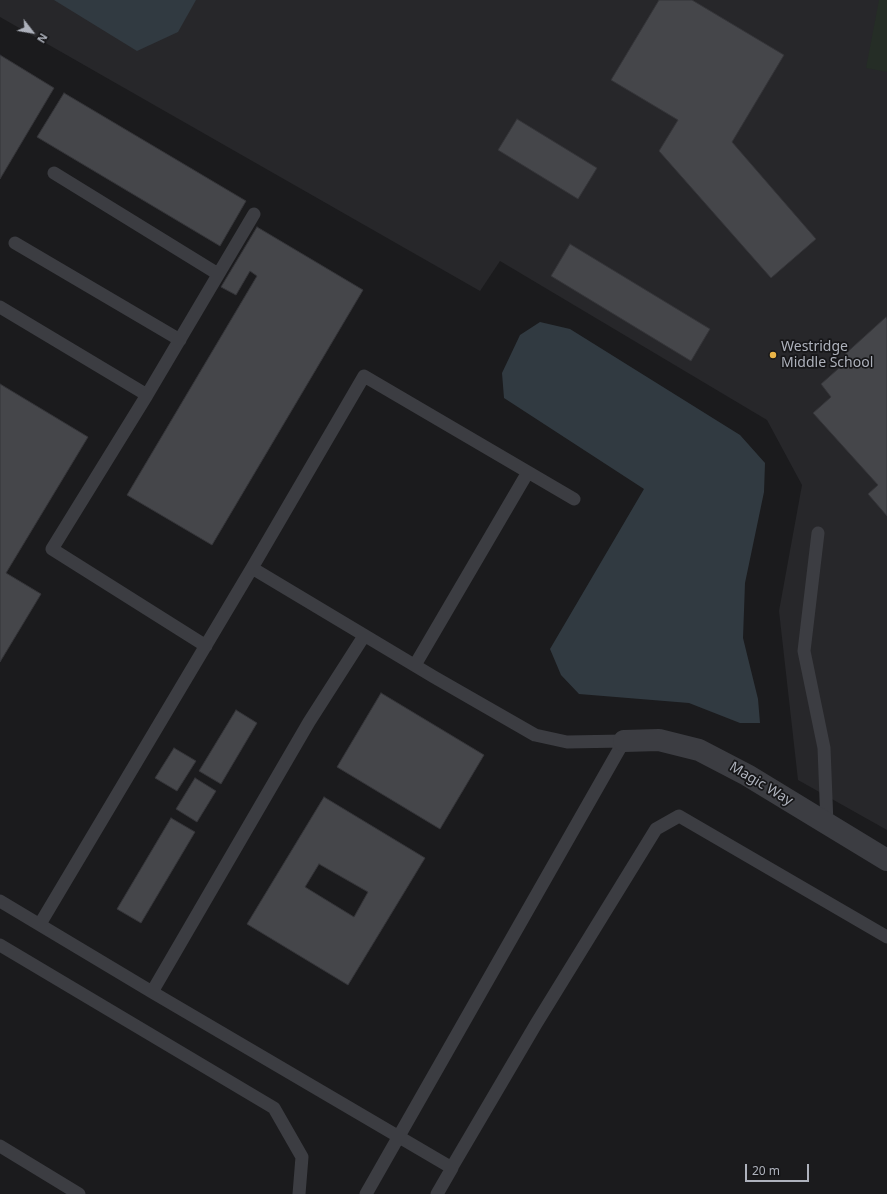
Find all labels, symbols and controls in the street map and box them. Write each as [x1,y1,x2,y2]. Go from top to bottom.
north arrow [12,12,52,52]
text: N [34,31,51,46]
place label: Westridge Middle School [781,339,873,372]
marker: Westridge Middle School [768,350,778,360]
street label: Magic Way [726,759,796,809]
scale bar [747,1156,811,1182]
text: 20 m [752,1162,780,1179]

